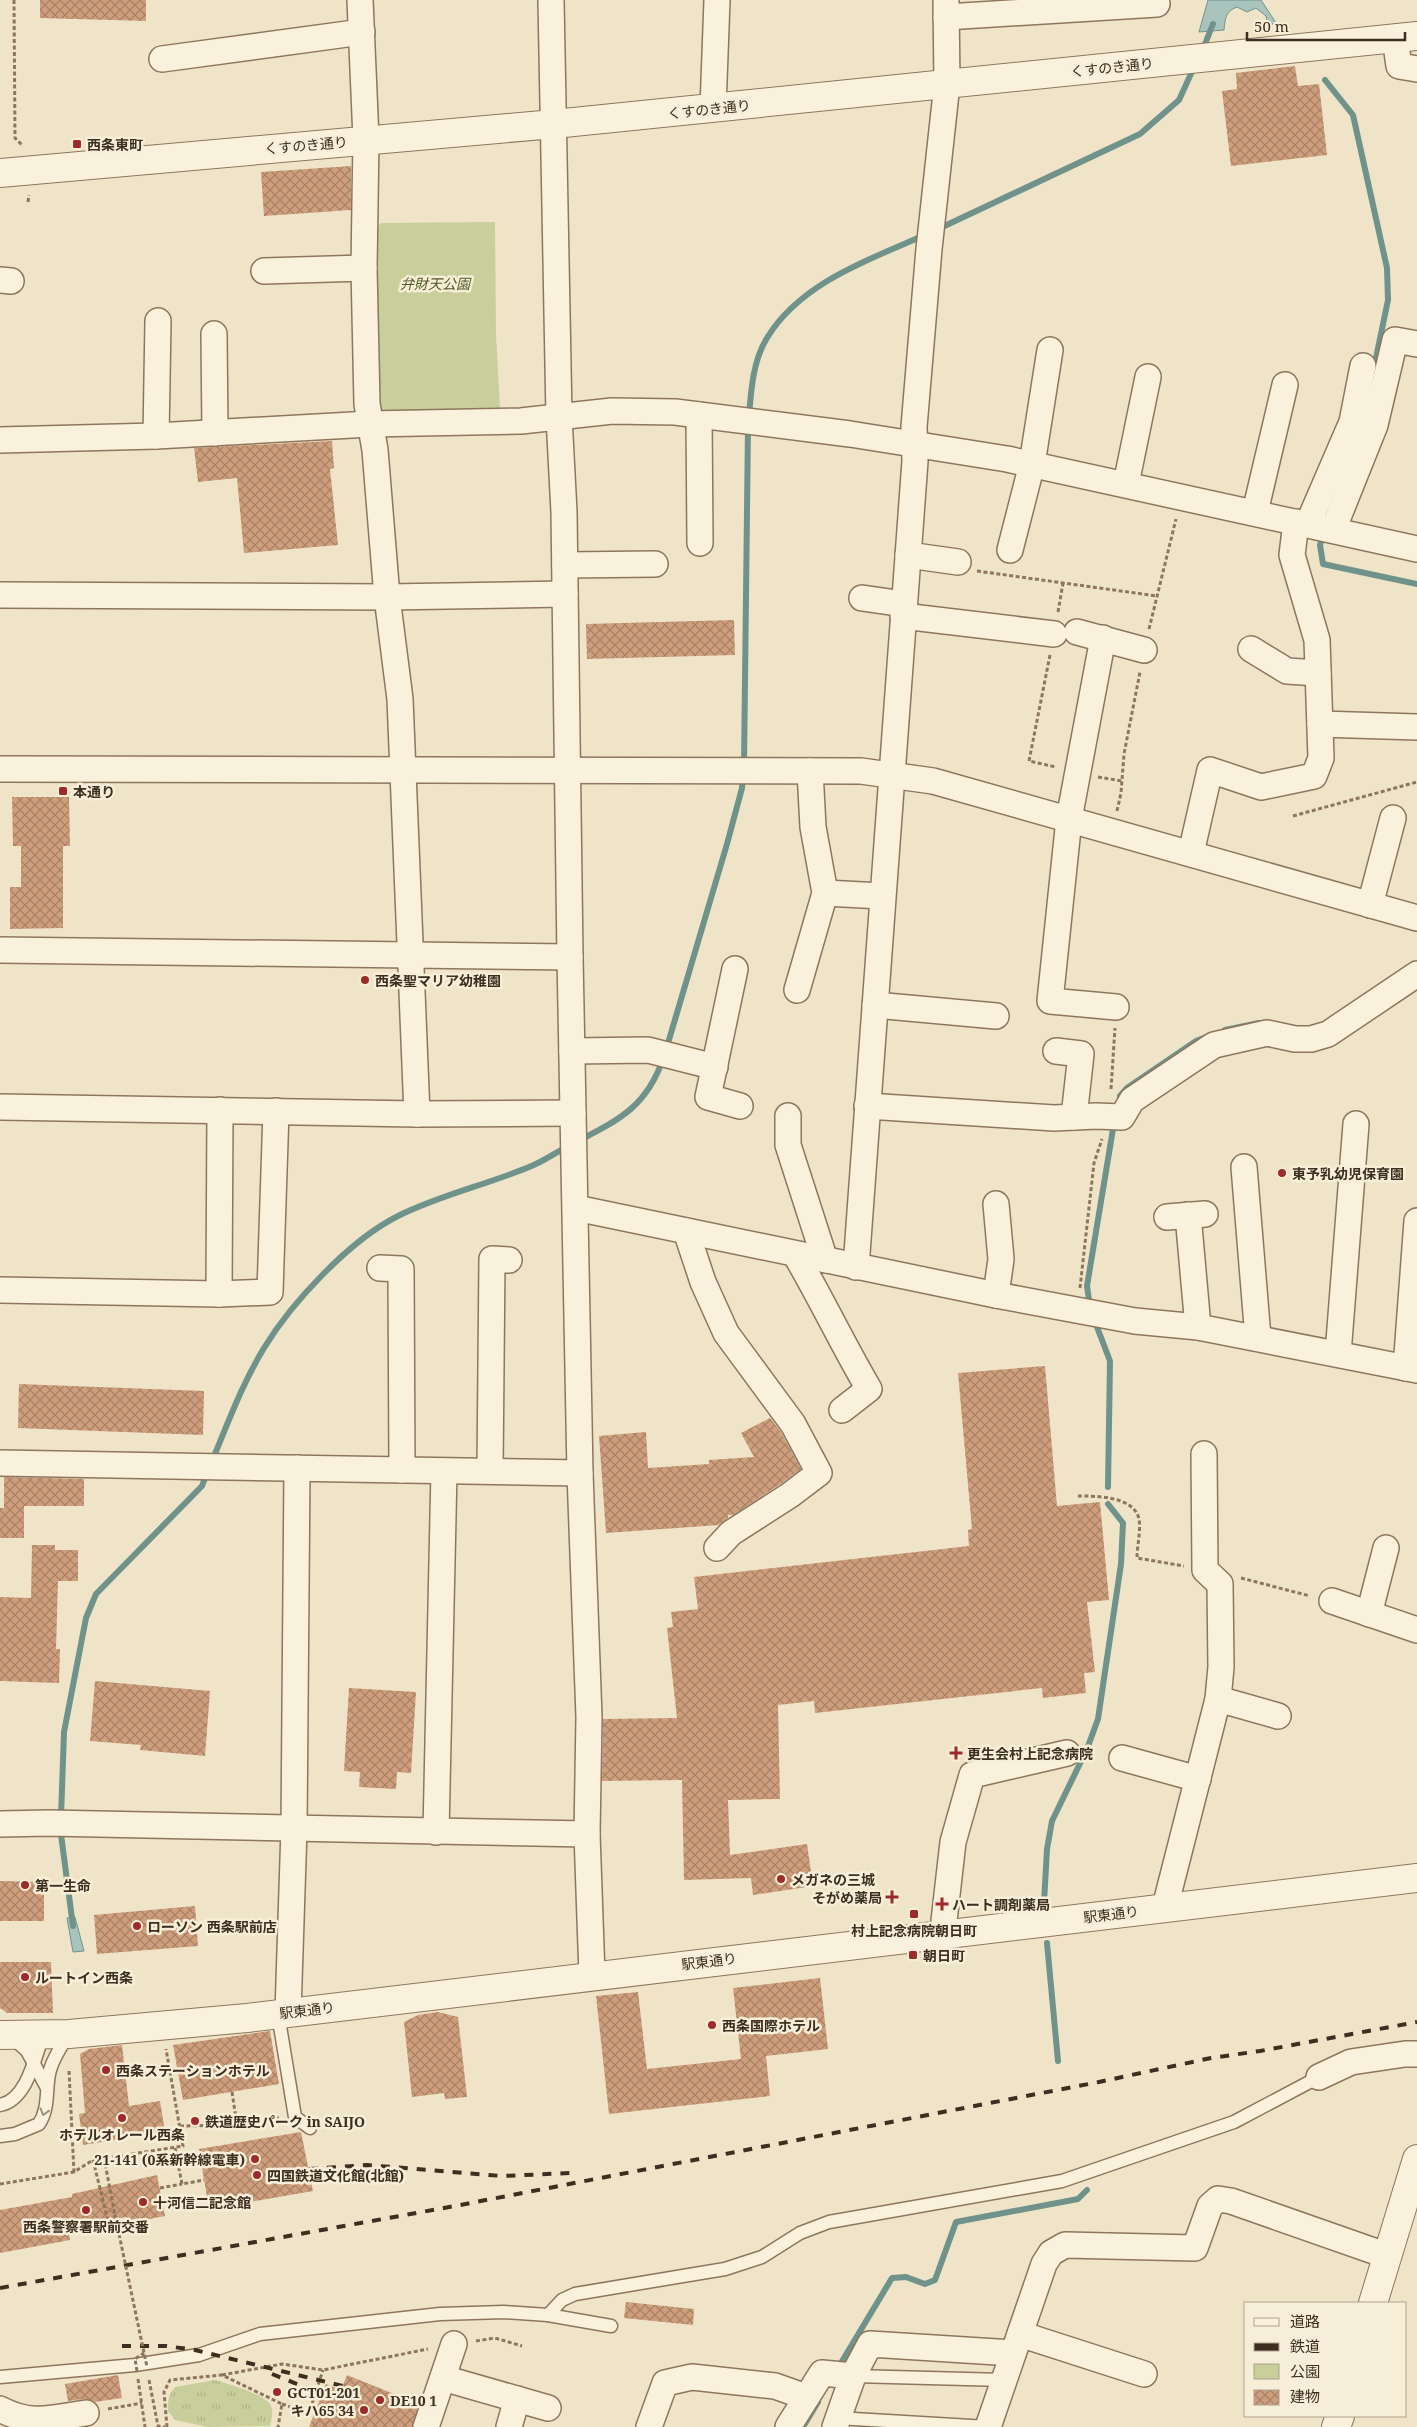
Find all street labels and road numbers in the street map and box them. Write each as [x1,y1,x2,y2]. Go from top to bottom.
street label: くすのき通り [1069,53,1155,81]
street label: くすのき通り [666,95,752,123]
street label: くすのき通り [264,132,348,158]
street label: 駅東通り [1082,1901,1140,1927]
street label: 駅東通り [680,1948,738,1974]
street label: 駅東通り [278,1997,336,2023]

